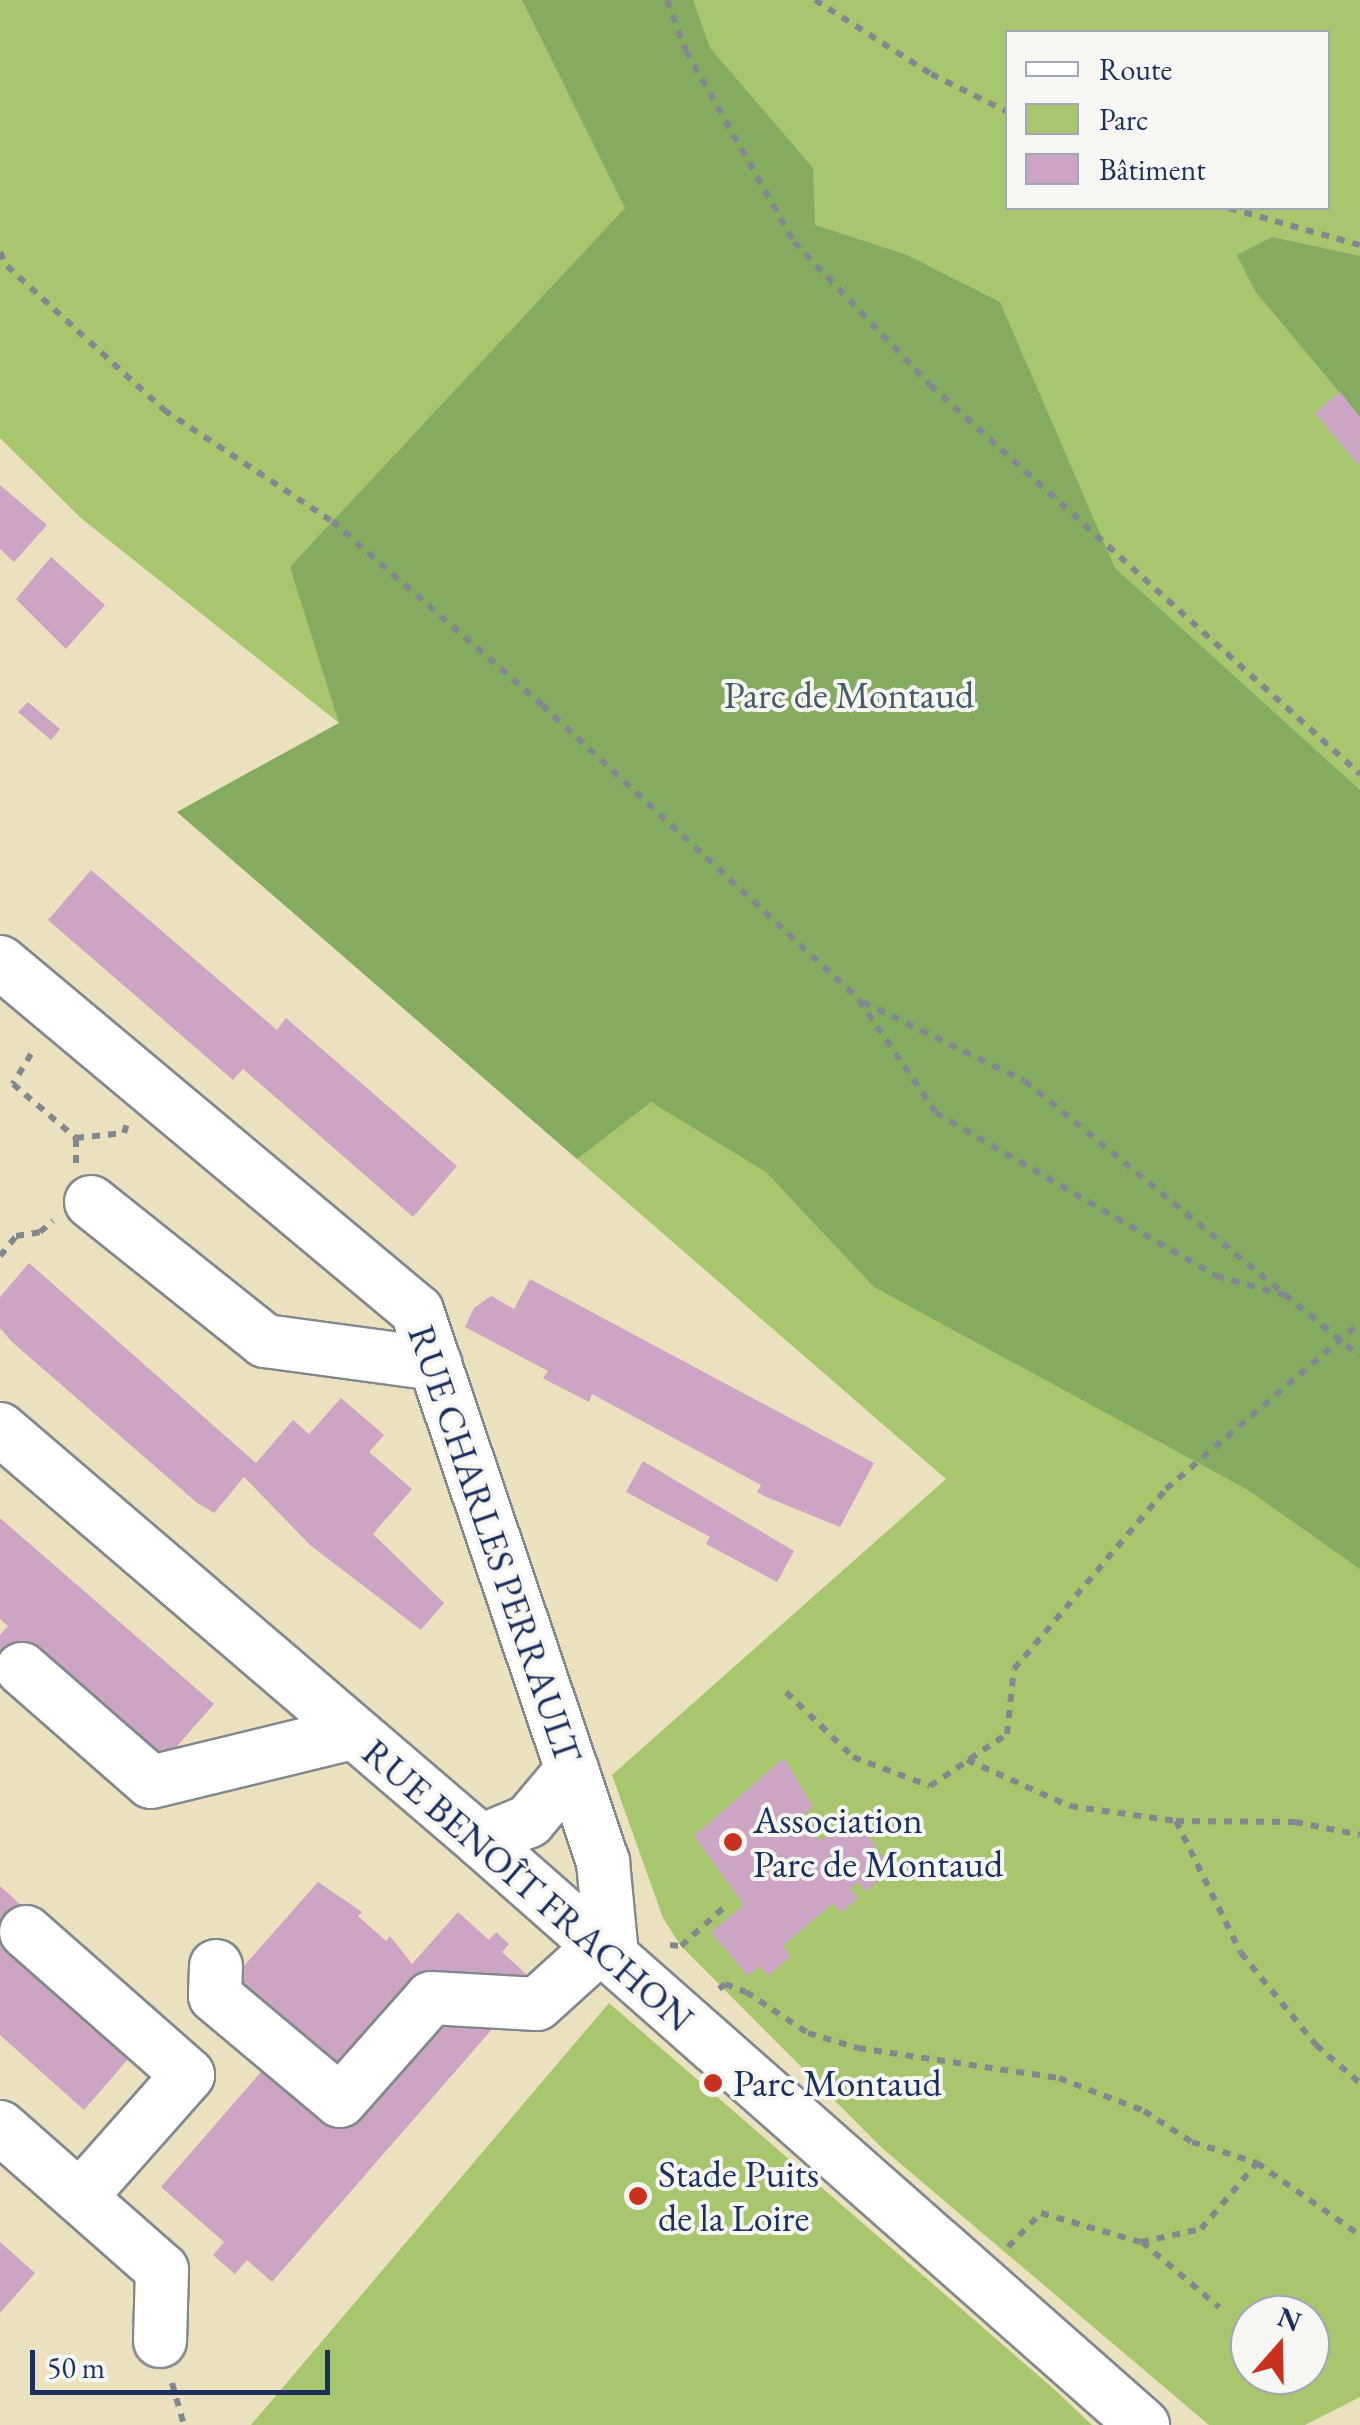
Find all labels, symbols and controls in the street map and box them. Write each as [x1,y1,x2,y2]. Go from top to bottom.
legend [1005,30,1330,210]
text: Route [1099,50,1172,89]
text: Parc [1099,100,1148,139]
text: Bâtiment [1099,150,1206,189]
park label: Parc de Montaud [724,672,974,718]
street label: RUE CHARLES PERRAULT [399,1319,591,1769]
street label: RUE BENOÎT FRACHON [353,1729,703,2041]
place label: Association Parc de Montaud [753,1797,1003,1886]
marker: Association Parc de Montaud [722,1831,744,1853]
place label: Parc Montaud [733,2060,942,2106]
marker: Parc Montaud [702,2072,724,2094]
place label: Stade Puits de la Loire [658,2151,819,2240]
marker: Stade Puits de la Loire [627,2185,649,2207]
north arrow [1230,2295,1330,2395]
text: N [1273,2298,1306,2339]
scale bar [35,2330,335,2392]
text: 50 m [47,2348,105,2387]

